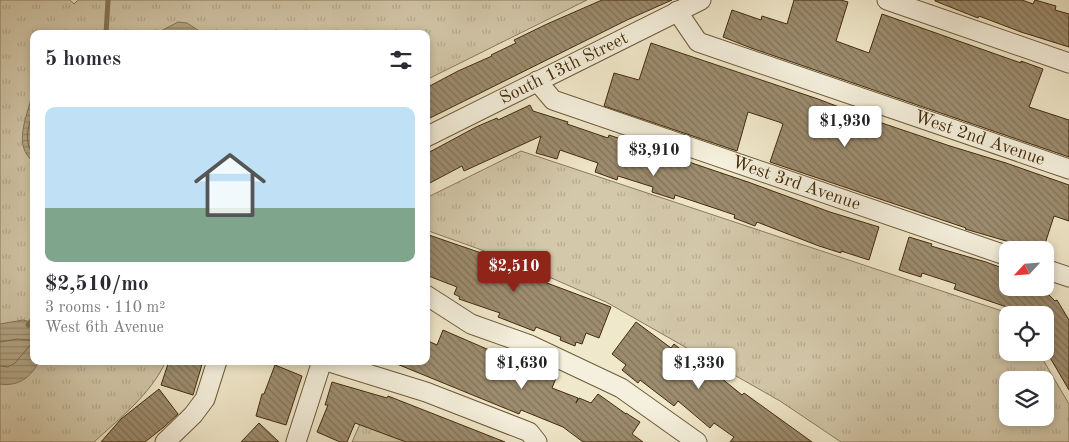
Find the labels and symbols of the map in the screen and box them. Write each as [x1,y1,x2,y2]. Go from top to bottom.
street label: South 13th Street [497,29,631,108]
pin: $1,930 [804,106,886,148]
street label: West 2nd Avenue [912,108,1047,169]
pin: $3,910 [613,134,695,177]
street label: West 3rd Avenue [730,153,863,214]
north arrow [999,241,1054,296]
pin: $2,510 [473,250,555,293]
pin: $1,630 [481,348,563,390]
pin: $1,330 [658,348,740,390]

